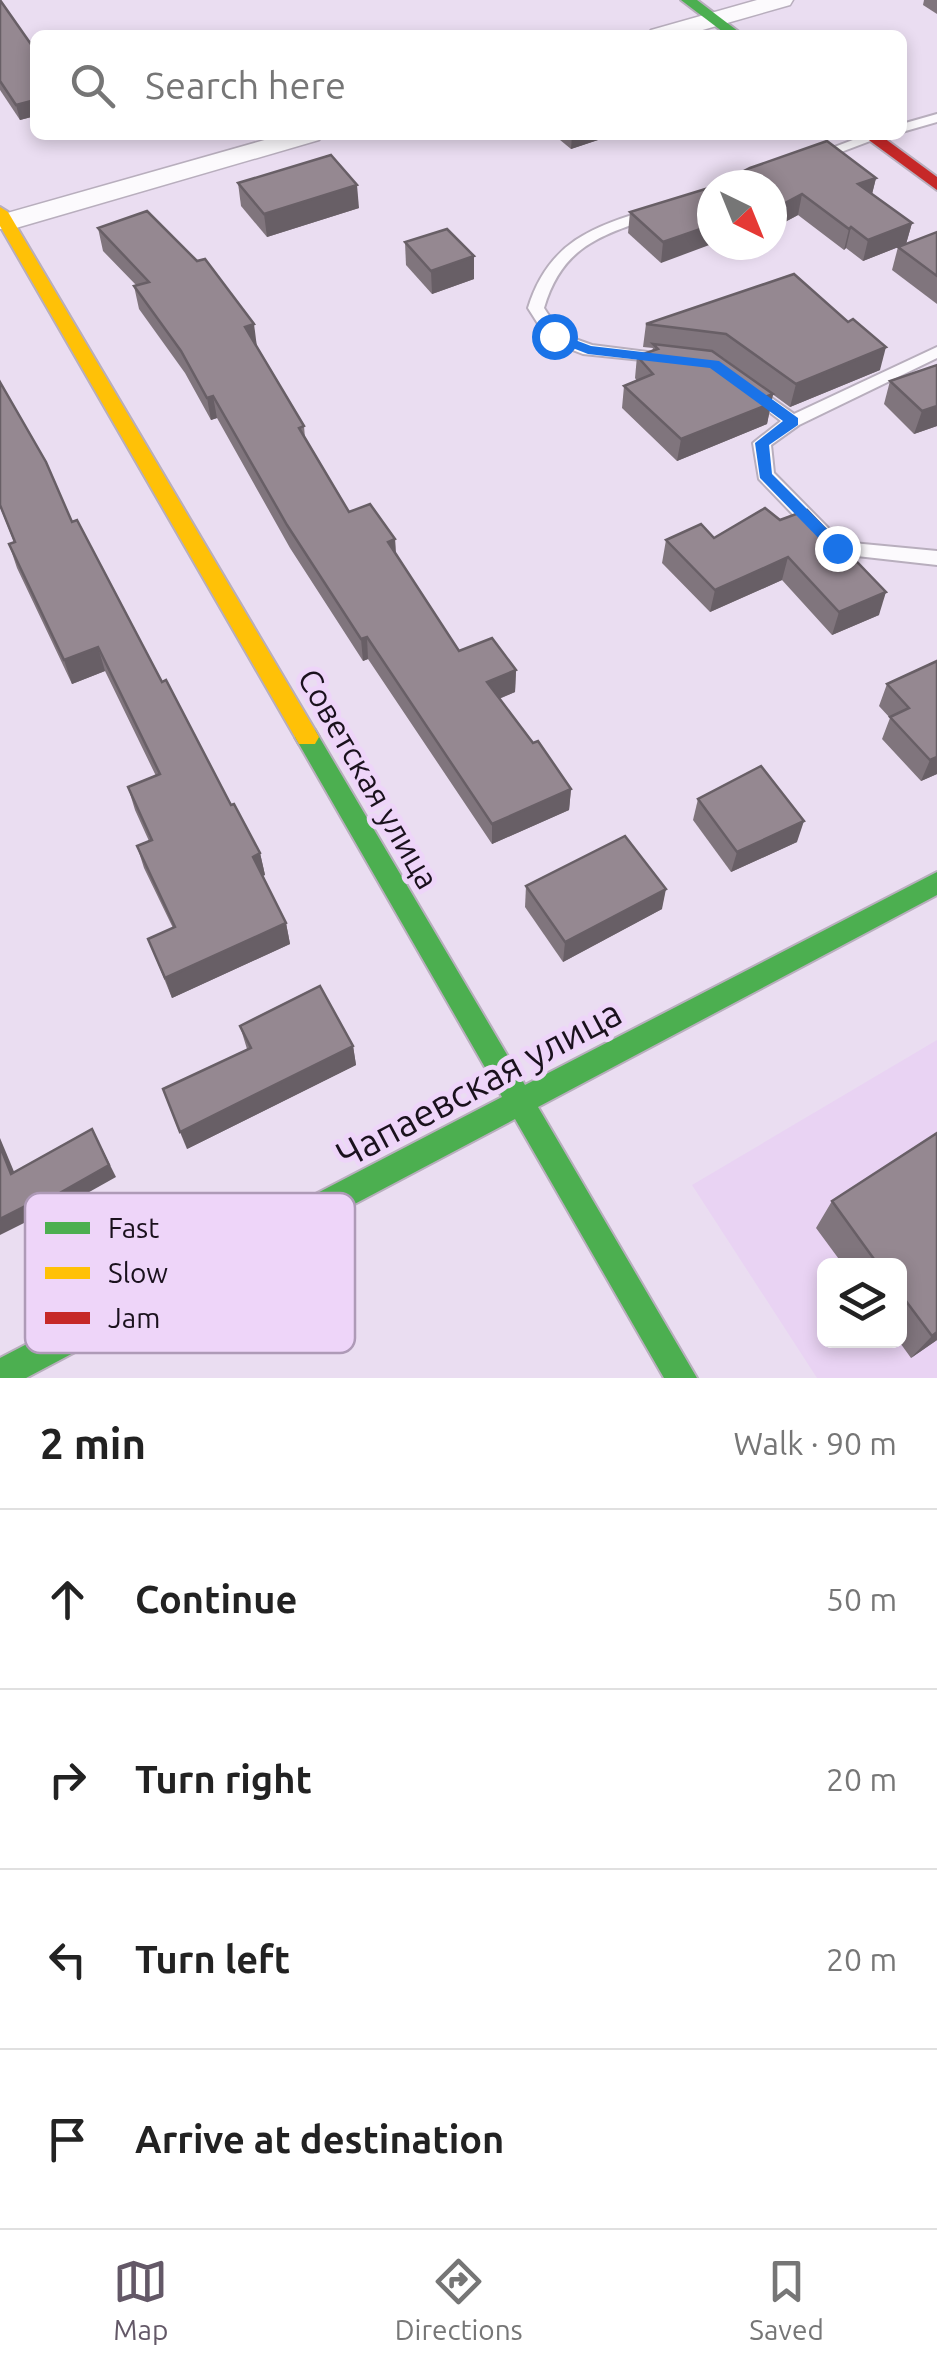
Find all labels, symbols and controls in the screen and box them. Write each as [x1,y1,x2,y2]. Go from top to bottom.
search box [30,30,907,140]
icon: search [65,58,120,113]
text: Search here [145,64,346,106]
north arrow [697,170,787,260]
route start [532,314,578,360]
route end [815,526,861,572]
street label: Советская улица [291,662,446,895]
street label: Чапаевская улица [329,990,628,1176]
legend [25,1193,355,1353]
text: Fast [108,1212,159,1243]
text: Slow [108,1257,168,1288]
map controls [817,1258,907,1348]
button: layers [817,1258,907,1348]
text: Jam [108,1302,160,1333]
text: 2 min [40,1420,146,1467]
text: Walk · 90 m [733,1425,897,1461]
icon: ahead [40,1572,95,1627]
text: Continue [135,1578,297,1620]
text: 50 m [826,1581,897,1617]
icon: right [40,1752,95,1807]
text: Turn right [135,1758,312,1800]
text: 20 m [826,1761,897,1797]
icon: left [40,1932,95,1987]
text: Turn left [135,1938,290,1980]
text: 20 m [826,1941,897,1977]
icon: arrive [40,2112,95,2167]
text: Arrive at destination [135,2118,504,2160]
tab: Map [113,2254,168,2345]
tab: Directions [395,2254,523,2345]
tab: Saved [749,2254,824,2345]

